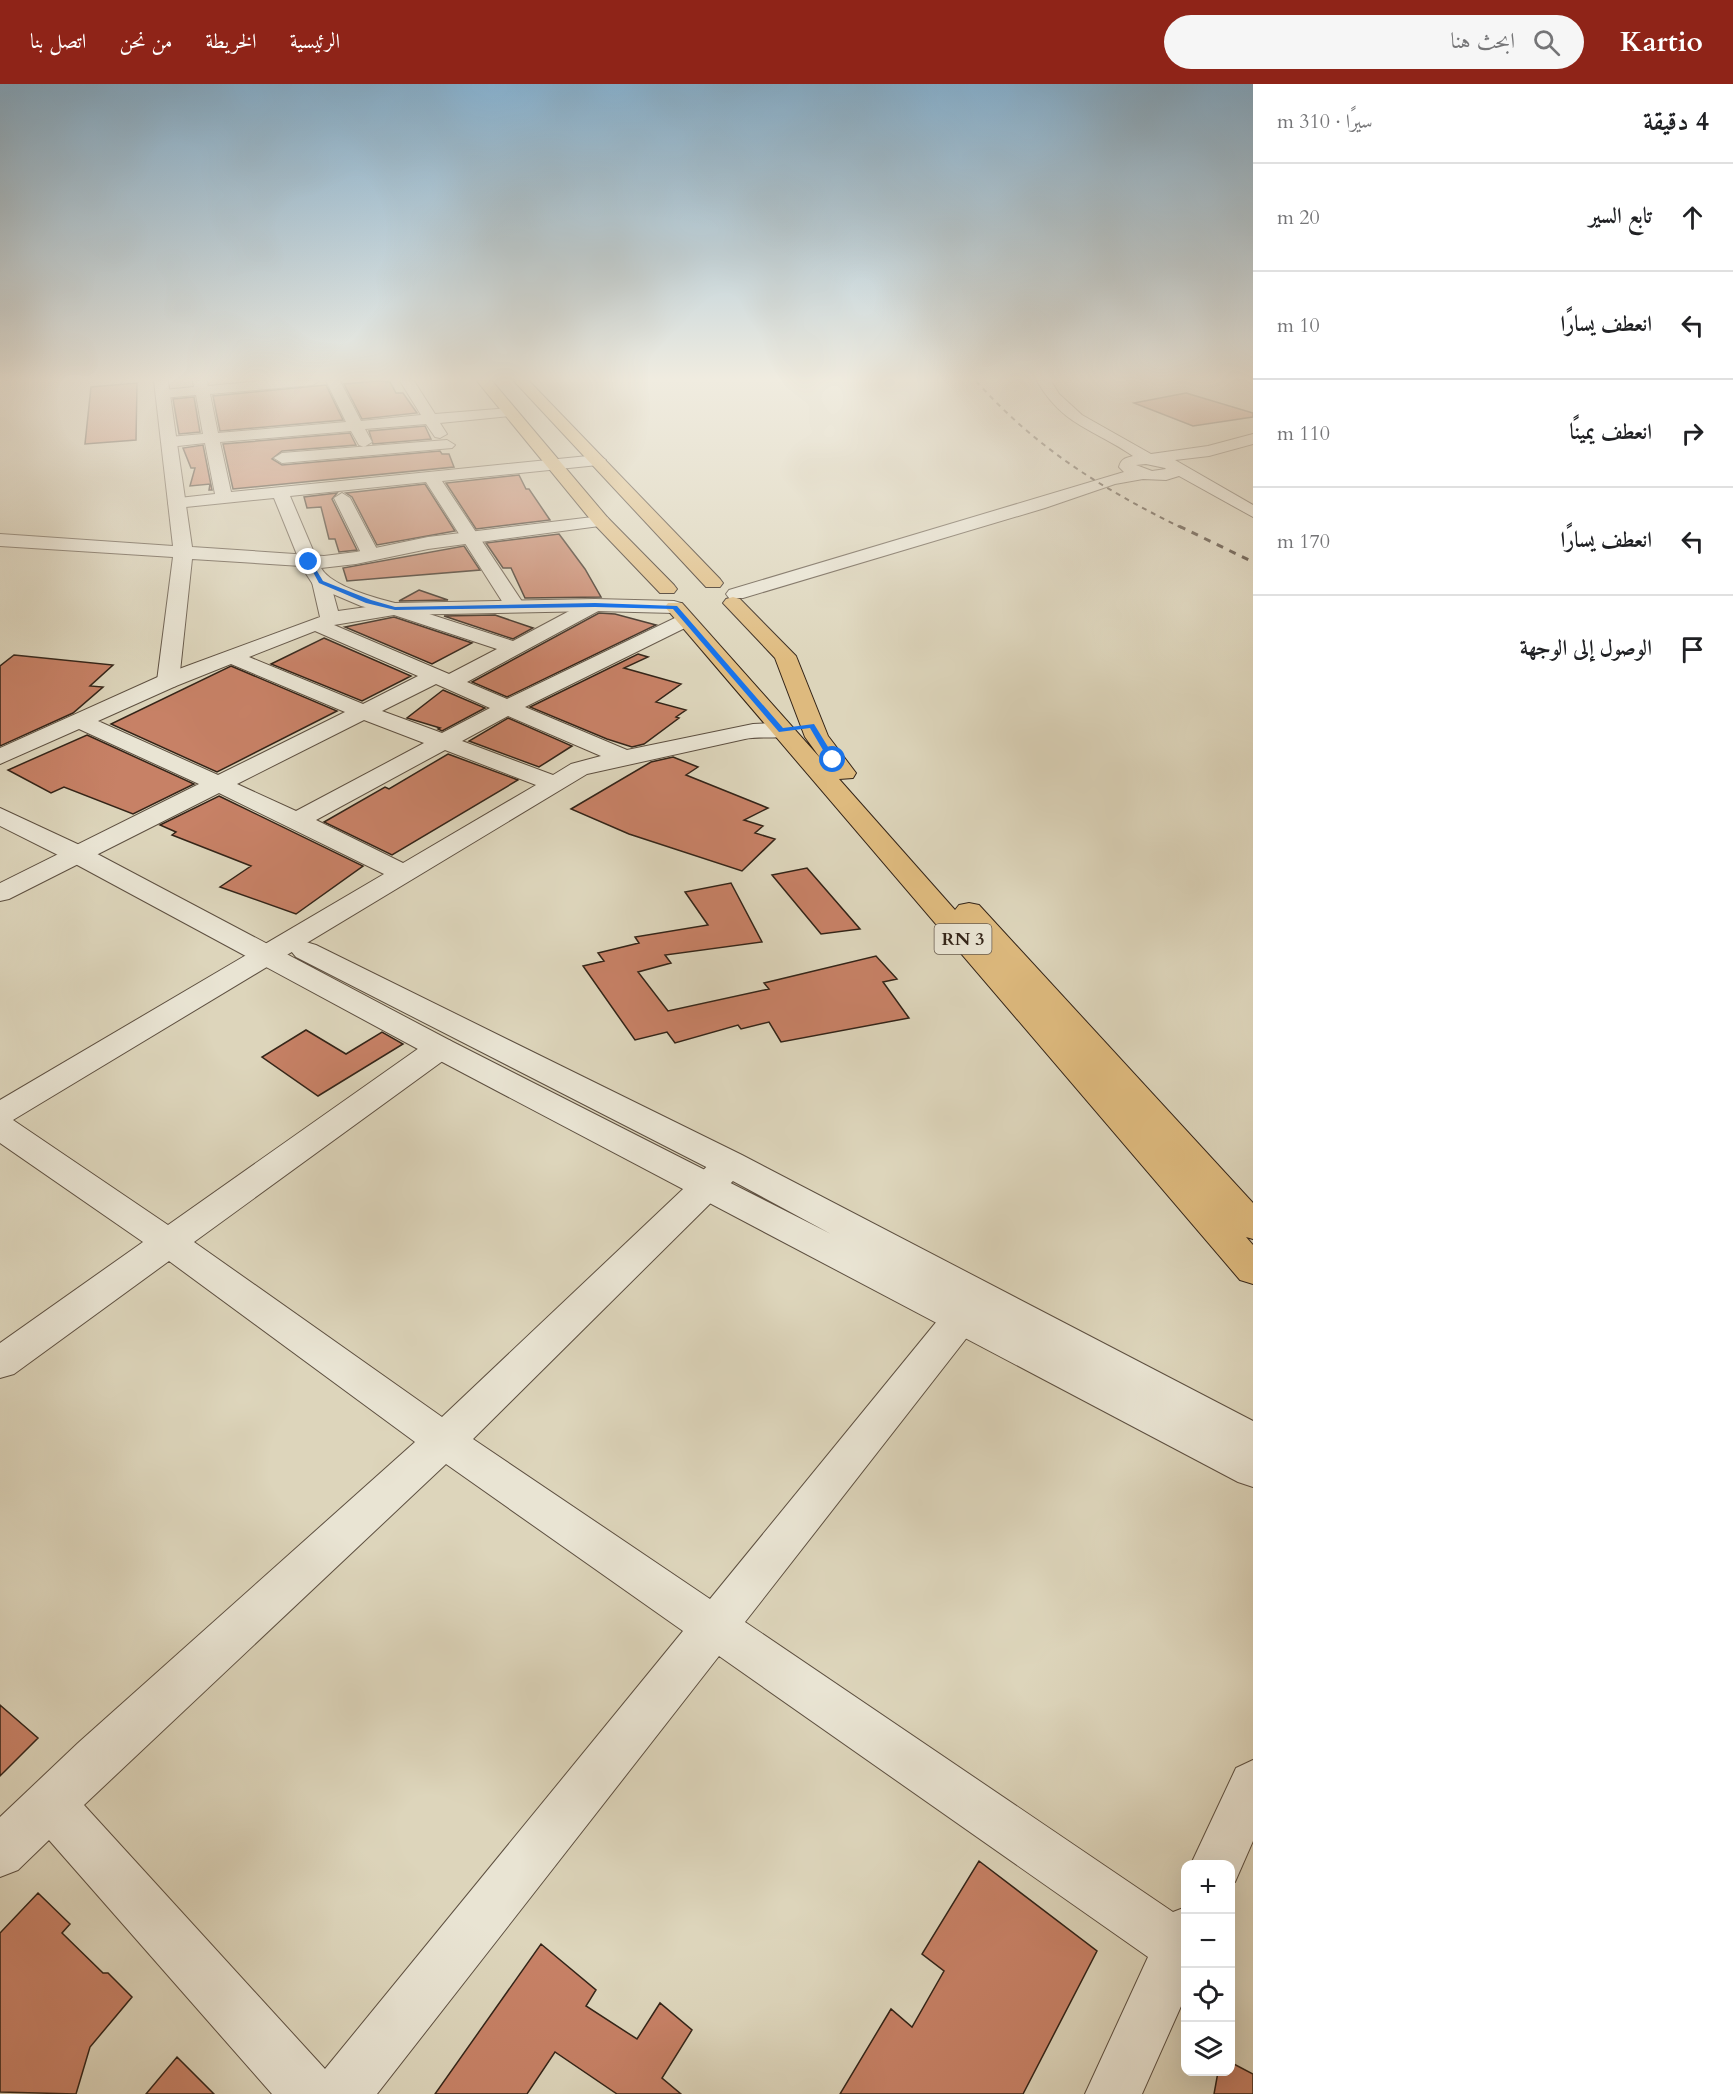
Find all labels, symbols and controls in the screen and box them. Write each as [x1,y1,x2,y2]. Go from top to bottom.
search box [1164,15,1584,69]
text: Kartio [1620,23,1703,61]
text: ابحث هنا [1450,26,1515,56]
icon: search [1530,26,1563,59]
text: اتصل بنا [30,27,86,56]
text: من نحن [119,27,173,56]
text: الخريطة [206,27,257,56]
text: الرئيسية [290,27,340,56]
text: 4 دقيقة [1643,104,1709,139]
text: سيرًا · 310 m [1277,108,1373,135]
text: تابع السير [1589,201,1652,231]
icon: ahead [1676,201,1709,234]
text: 20 m [1277,204,1320,231]
text: انعطف يسارًا [1561,309,1652,339]
icon: left [1676,309,1709,342]
text: 10 m [1277,312,1320,339]
text: انعطف يمينًا [1569,417,1652,447]
icon: right [1676,417,1709,450]
text: 110 m [1277,420,1330,447]
text: انعطف يسارًا [1561,525,1652,555]
icon: left [1676,525,1709,558]
text: 170 m [1277,528,1330,555]
route end [295,548,321,574]
text: الوصول إلى الوجهة [1520,633,1652,663]
icon: arrive [1676,633,1709,666]
route start [819,746,845,772]
road number: RN 3 [934,924,992,954]
map controls [1181,1860,1235,2076]
button: + [1181,1860,1235,1914]
button: − [1181,1914,1235,1968]
button: locate [1181,1968,1235,2022]
button: layers [1181,2022,1235,2076]

